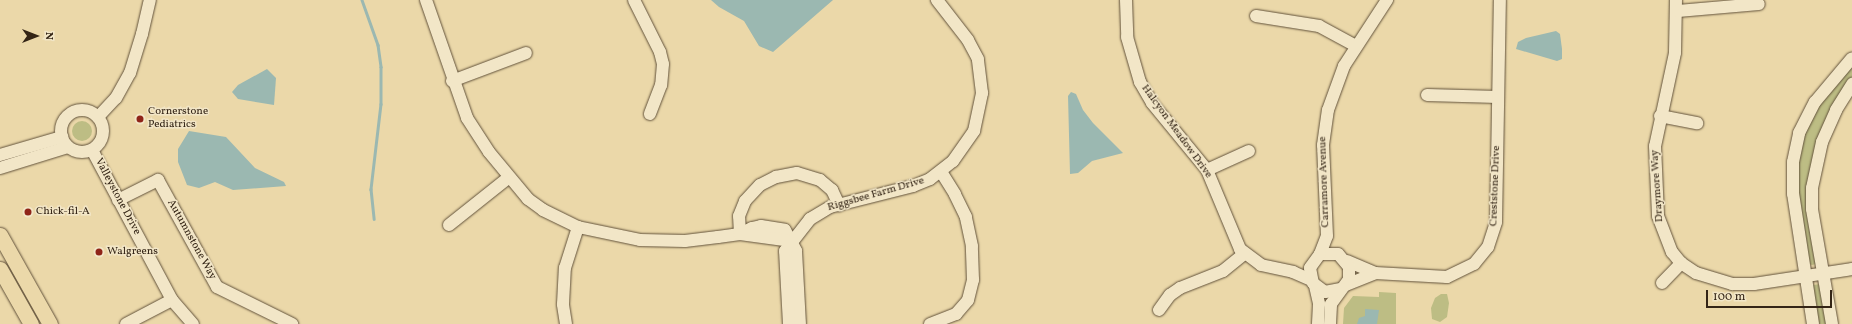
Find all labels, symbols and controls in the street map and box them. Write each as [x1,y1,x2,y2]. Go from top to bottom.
north arrow [16,16,56,56]
text: N [41,32,56,40]
street label: Halcyon Meadow Drive [1138,83,1214,181]
place label: Cornerstone Pediatrics [148,106,208,132]
marker: Cornerstone Pediatrics [135,114,145,124]
street label: Carramore Avenue [1317,136,1333,228]
street label: Creststone Drive [1488,145,1504,227]
street label: Draymore Way [1649,149,1667,223]
street label: Valleystone Drive [91,156,143,238]
street label: Riggsbee Farm Drive [826,175,926,215]
street label: Autumnstone Way [163,198,219,282]
place label: Chick-fil-A [36,205,90,219]
marker: Chick-fil-A [23,207,33,217]
place label: Walgreens [107,245,158,259]
marker: Walgreens [94,247,104,257]
scale bar [1708,282,1834,308]
text: 100 m [1713,289,1745,305]

